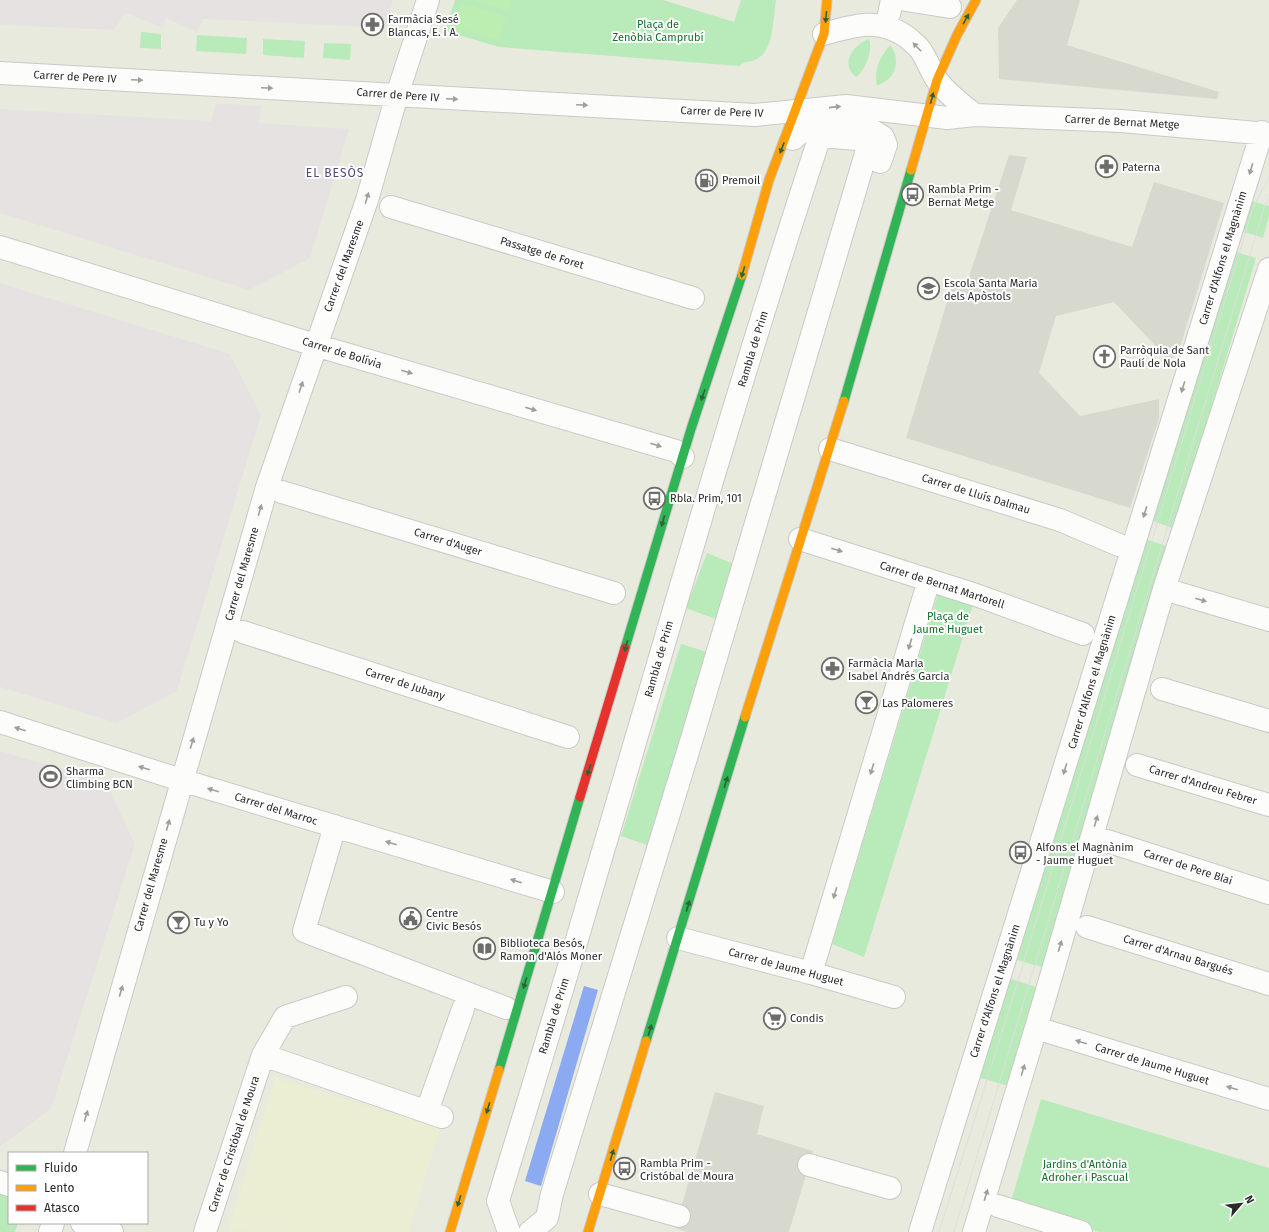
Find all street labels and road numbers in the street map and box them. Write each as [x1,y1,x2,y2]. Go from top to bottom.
street label: Carrer de Pere IV [33,68,118,86]
street label: Carrer de Pere IV [356,86,441,104]
street label: Carrer de Pere IV [680,104,765,120]
street label: Carrer de Bernat Metge [1064,112,1180,132]
street label: Carrer d'Alfons el Magnànim [1196,189,1250,327]
street label: Carrer del Maresme [321,218,367,314]
street label: Passatge de Foret [499,234,585,272]
street label: Rambla de Prim [735,309,771,389]
street label: Carrer de Bolívia [301,335,383,371]
street label: Carrer de Lluís Dalmau [920,471,1032,517]
street label: Carrer d'Auger [412,525,484,559]
street label: Carrer del Maresme [222,526,262,622]
street label: Carrer de Bernat Martorell [878,559,1006,611]
street label: Carrer d'Alfons el Magnànim [1065,613,1119,751]
street label: Rambla de Prim [642,619,676,699]
street label: Carrer de Jubany [364,665,447,703]
street label: Carrer d'Andreu Febrer [1147,762,1259,808]
street label: Carrer del Marroc [233,790,319,828]
street label: Carrer del Maresme [131,837,171,933]
street label: Carrer de Pere Blai [1142,846,1234,888]
street label: Carrer d'Alfons el Magnànim [967,923,1023,1059]
street label: Carrer d'Arnau Bargués [1121,932,1235,978]
street label: Carrer de Jaume Huguet [727,945,845,989]
street label: Rambla de Prim [536,976,572,1056]
street label: Carrer de Jaume Huguet [1093,1040,1211,1088]
street label: Carrer de Cristóbal de Moura [206,1074,262,1214]

